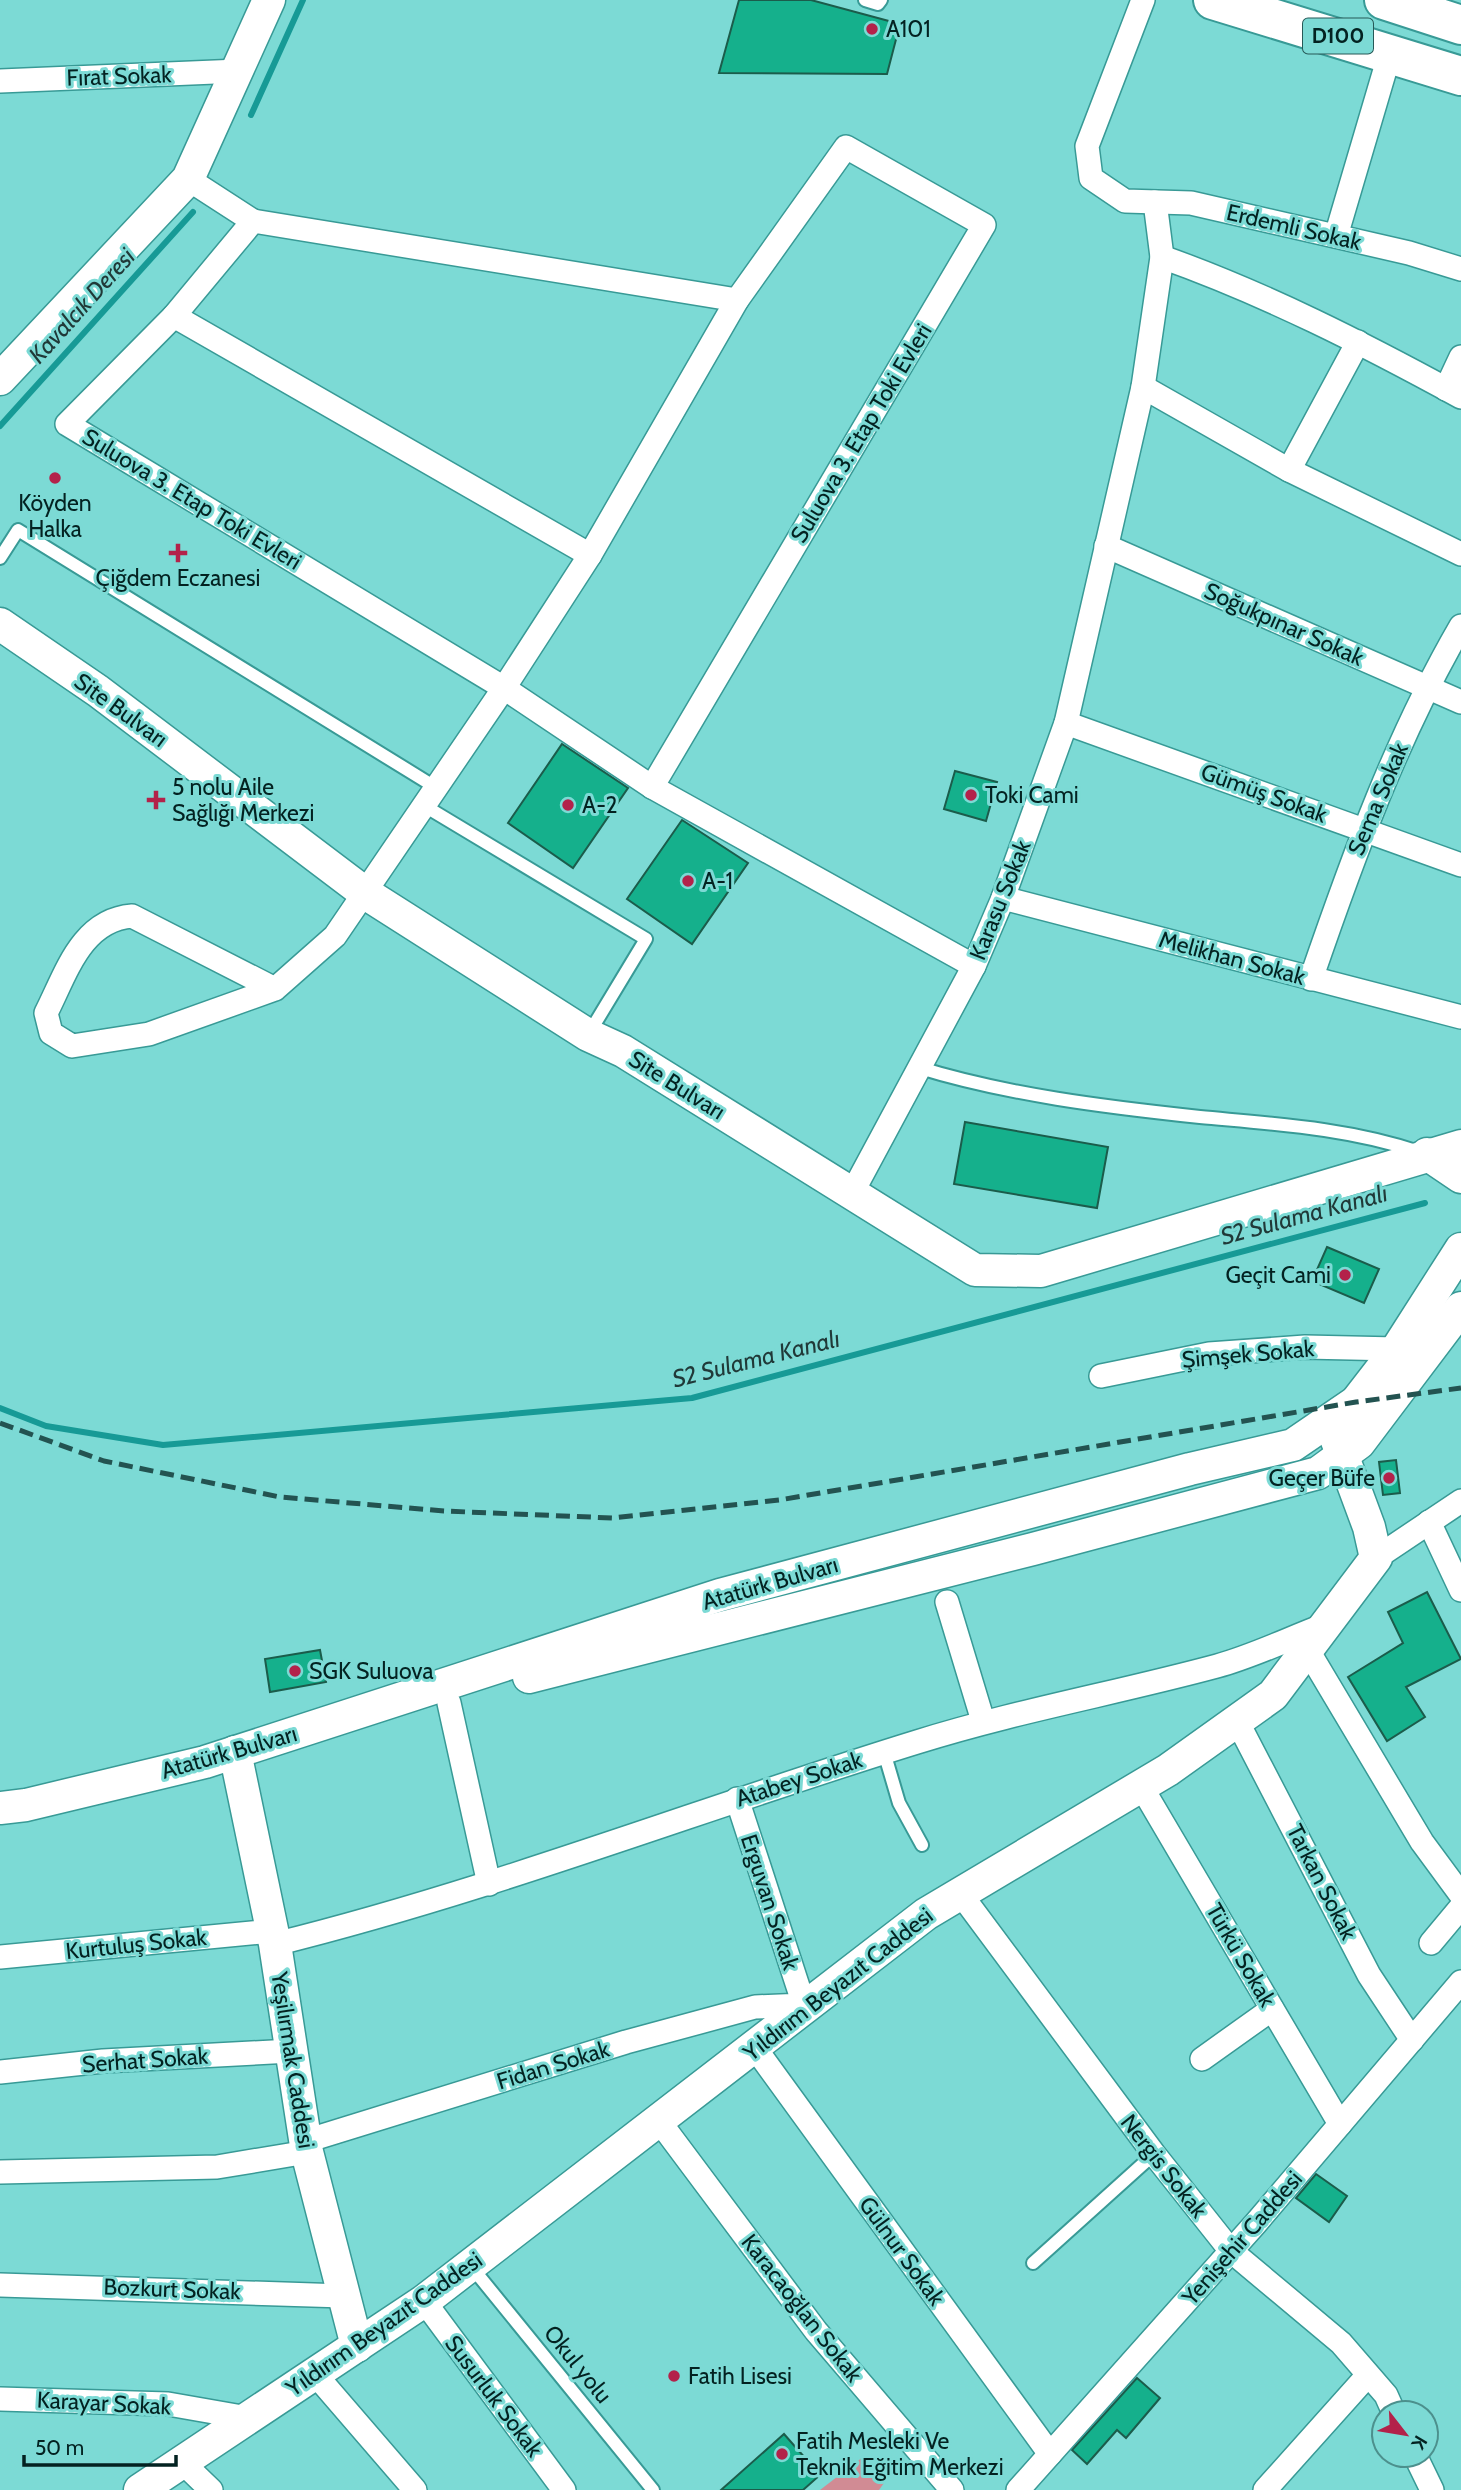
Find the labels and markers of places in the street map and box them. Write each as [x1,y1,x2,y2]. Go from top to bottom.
place label: A101 [886,15,931,43]
marker: A101 [864,21,880,37]
marker: Köyden Halka [47,470,63,486]
place label: Köyden Halka [18,489,92,543]
marker: Çiğdem Eczanesi [170,545,186,561]
place label: Çiğdem Eczanesi [96,564,260,592]
place label: 5 nolu Aile Sağlığı Merkezi [172,773,314,827]
place label: Toki Cami [985,781,1079,809]
marker: Toki Cami [963,787,979,803]
marker: 5 nolu Aile Sağlığı Merkezi [146,790,166,810]
place label: A-2 [582,791,618,819]
marker: A-2 [560,797,576,813]
place label: A-1 [702,867,733,895]
marker: A-1 [680,873,696,889]
place label: Geçit Cami [1225,1261,1331,1289]
marker: Geçit Cami [1337,1267,1353,1283]
place label: Geçer Büfe [1269,1464,1375,1492]
marker: Geçer Büfe [1381,1470,1397,1486]
place label: SGK Suluova [309,1657,434,1685]
marker: SGK Suluova [287,1663,303,1679]
place label: Fatih Lisesi [688,2362,792,2390]
marker: Fatih Lisesi [666,2368,682,2384]
place label: Fatih Mesleki Ve Teknik Eğitim Merkezi [796,2427,1004,2481]
marker: Fatih Mesleki Ve Teknik Eğitim Merkezi [774,2446,790,2462]

